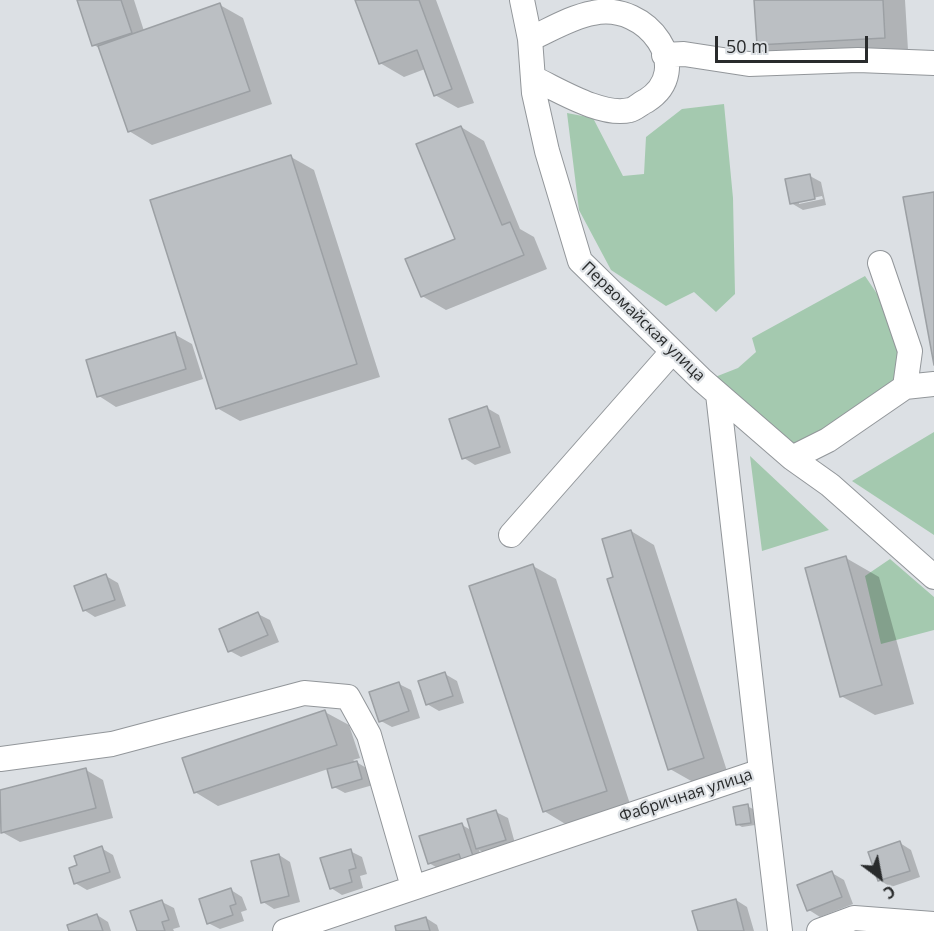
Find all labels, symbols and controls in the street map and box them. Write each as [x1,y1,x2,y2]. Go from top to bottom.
scale bar [718,24,871,62]
text: 50 m [726,34,768,58]
street label: Первомайская улица [577,258,709,386]
street label: Фабричная улица [617,765,755,827]
north arrow [850,847,910,907]
text: С [879,880,900,904]

